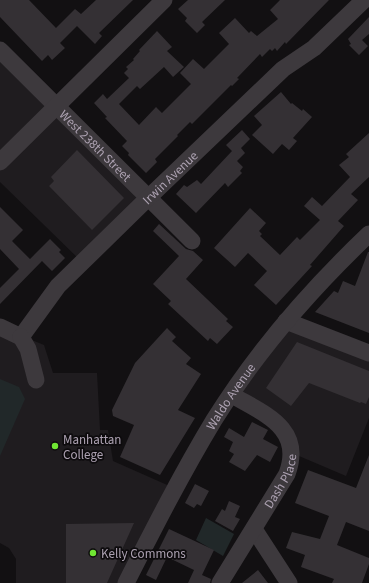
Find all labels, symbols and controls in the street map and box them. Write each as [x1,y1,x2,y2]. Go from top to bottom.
street label: West 238th Street [55,106,135,186]
street label: Irwin Avenue [139,147,202,209]
street label: Waldo Avenue [202,360,260,433]
place label: Manhattan College [63,431,121,464]
marker: Manhattan College [50,441,60,451]
street label: Dash Place [260,453,301,512]
place label: Kelly Commons [101,545,186,563]
marker: Kelly Commons [88,548,98,558]

